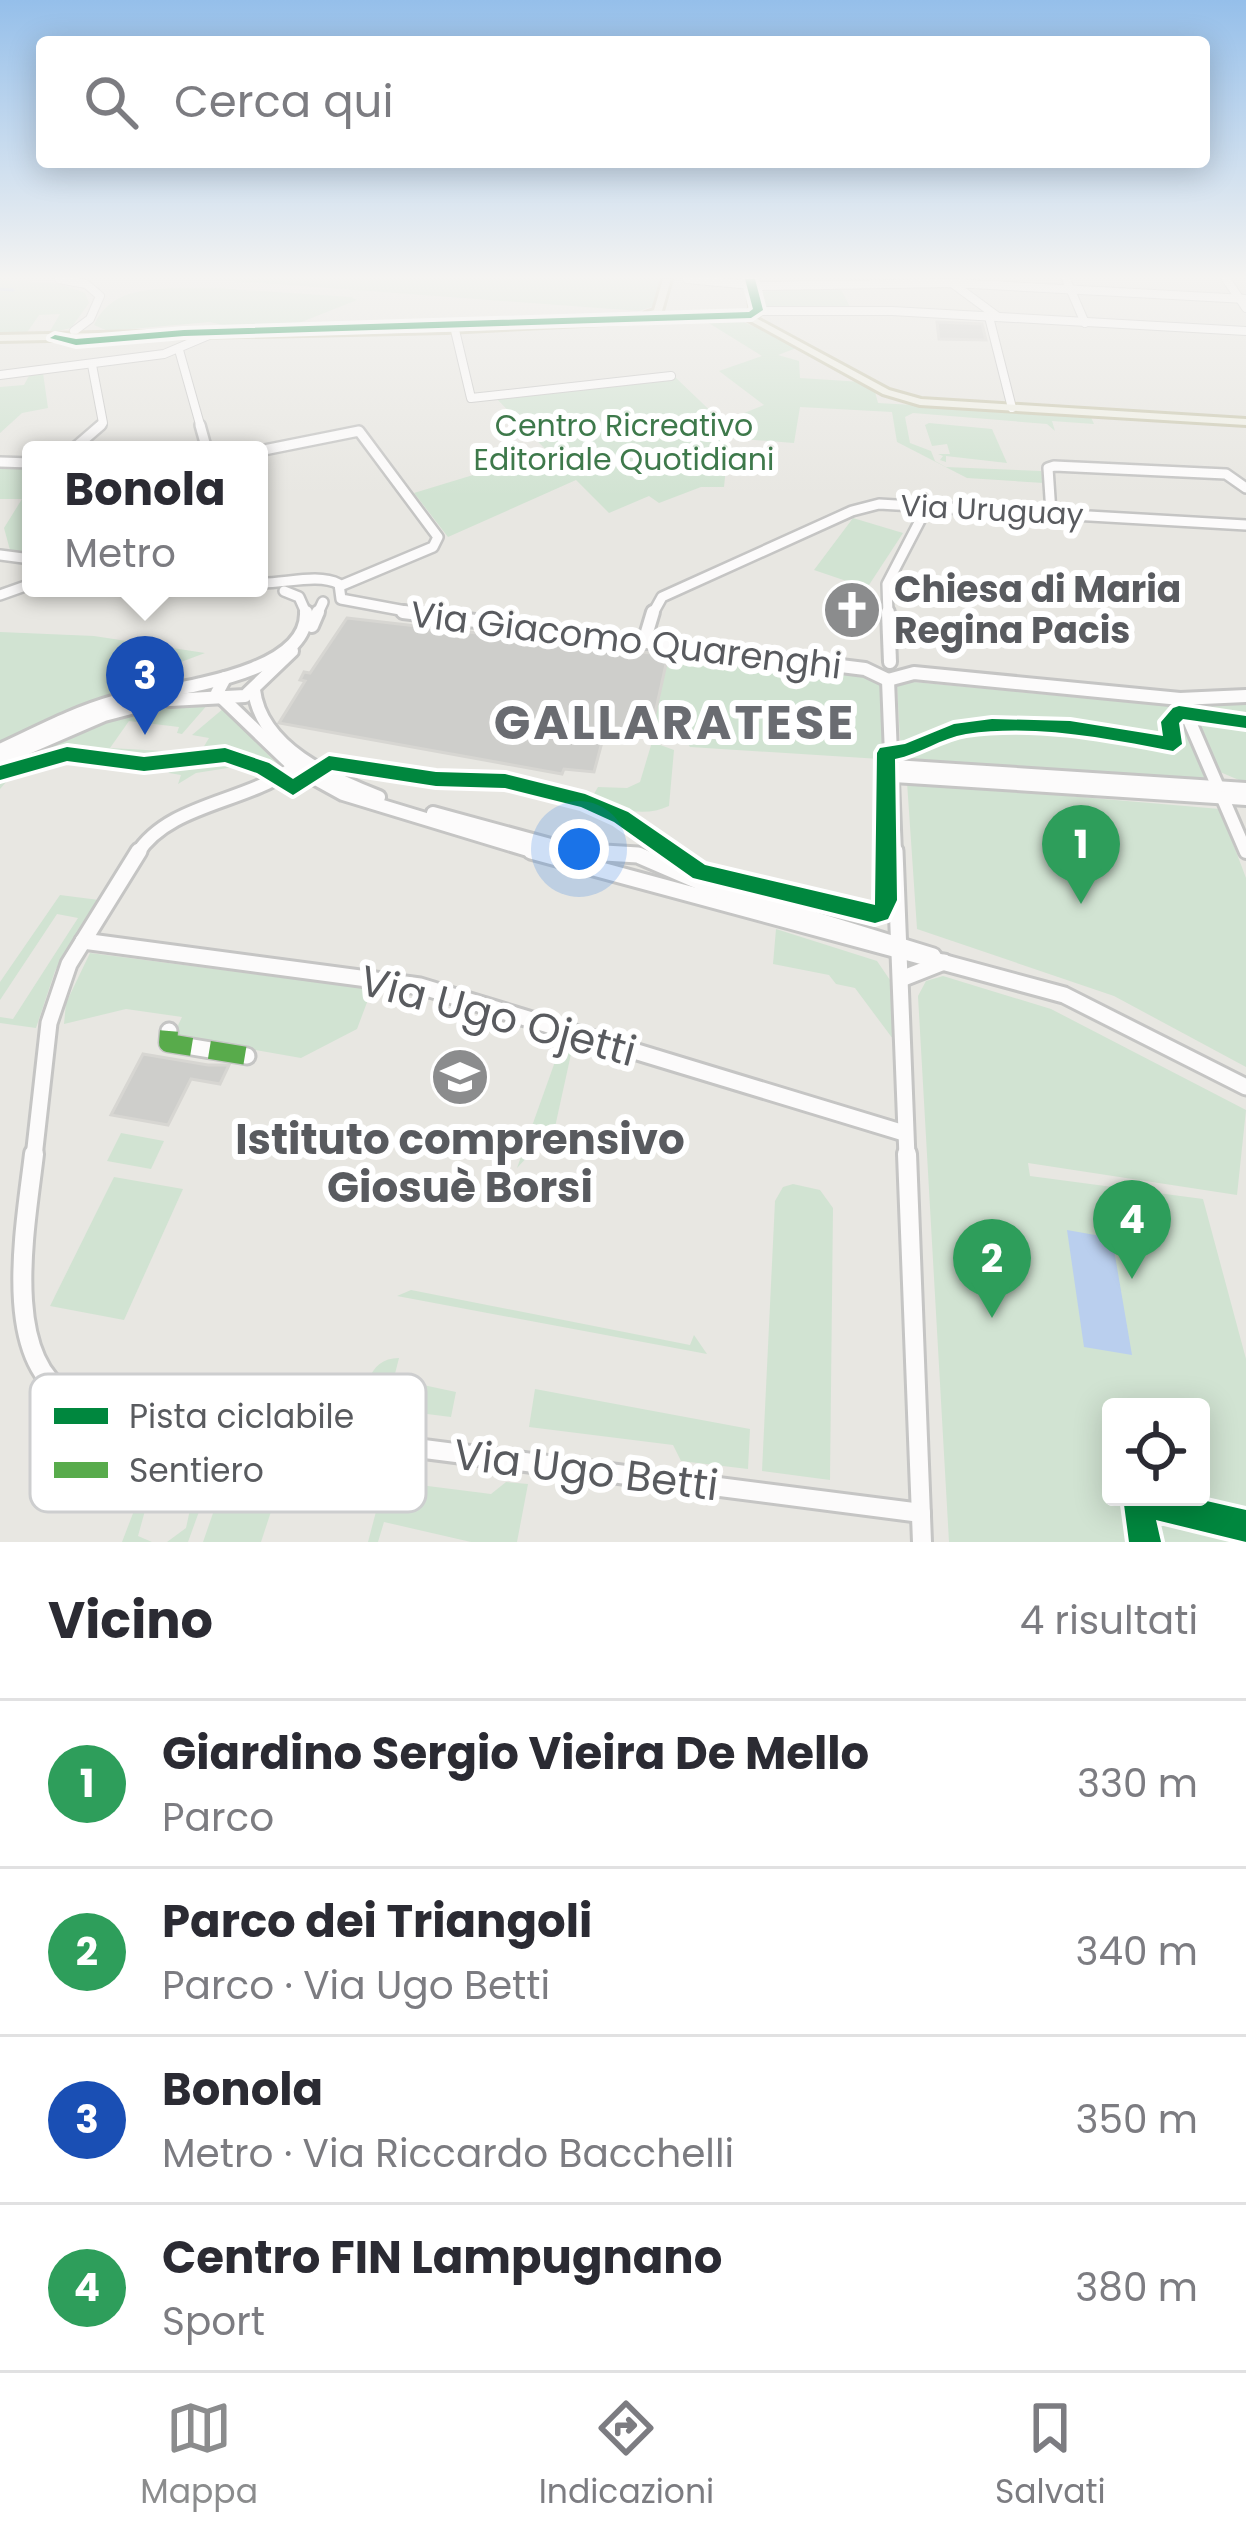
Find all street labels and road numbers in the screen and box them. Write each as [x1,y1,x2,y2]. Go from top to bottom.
street label: Via Uruguay [899,484,1085,536]
street label: Via Giacomo Quarenghi [408,588,844,692]
street label: Via Ugo Ojetti [353,951,643,1081]
street label: Via Ugo Betti [450,1425,722,1515]

